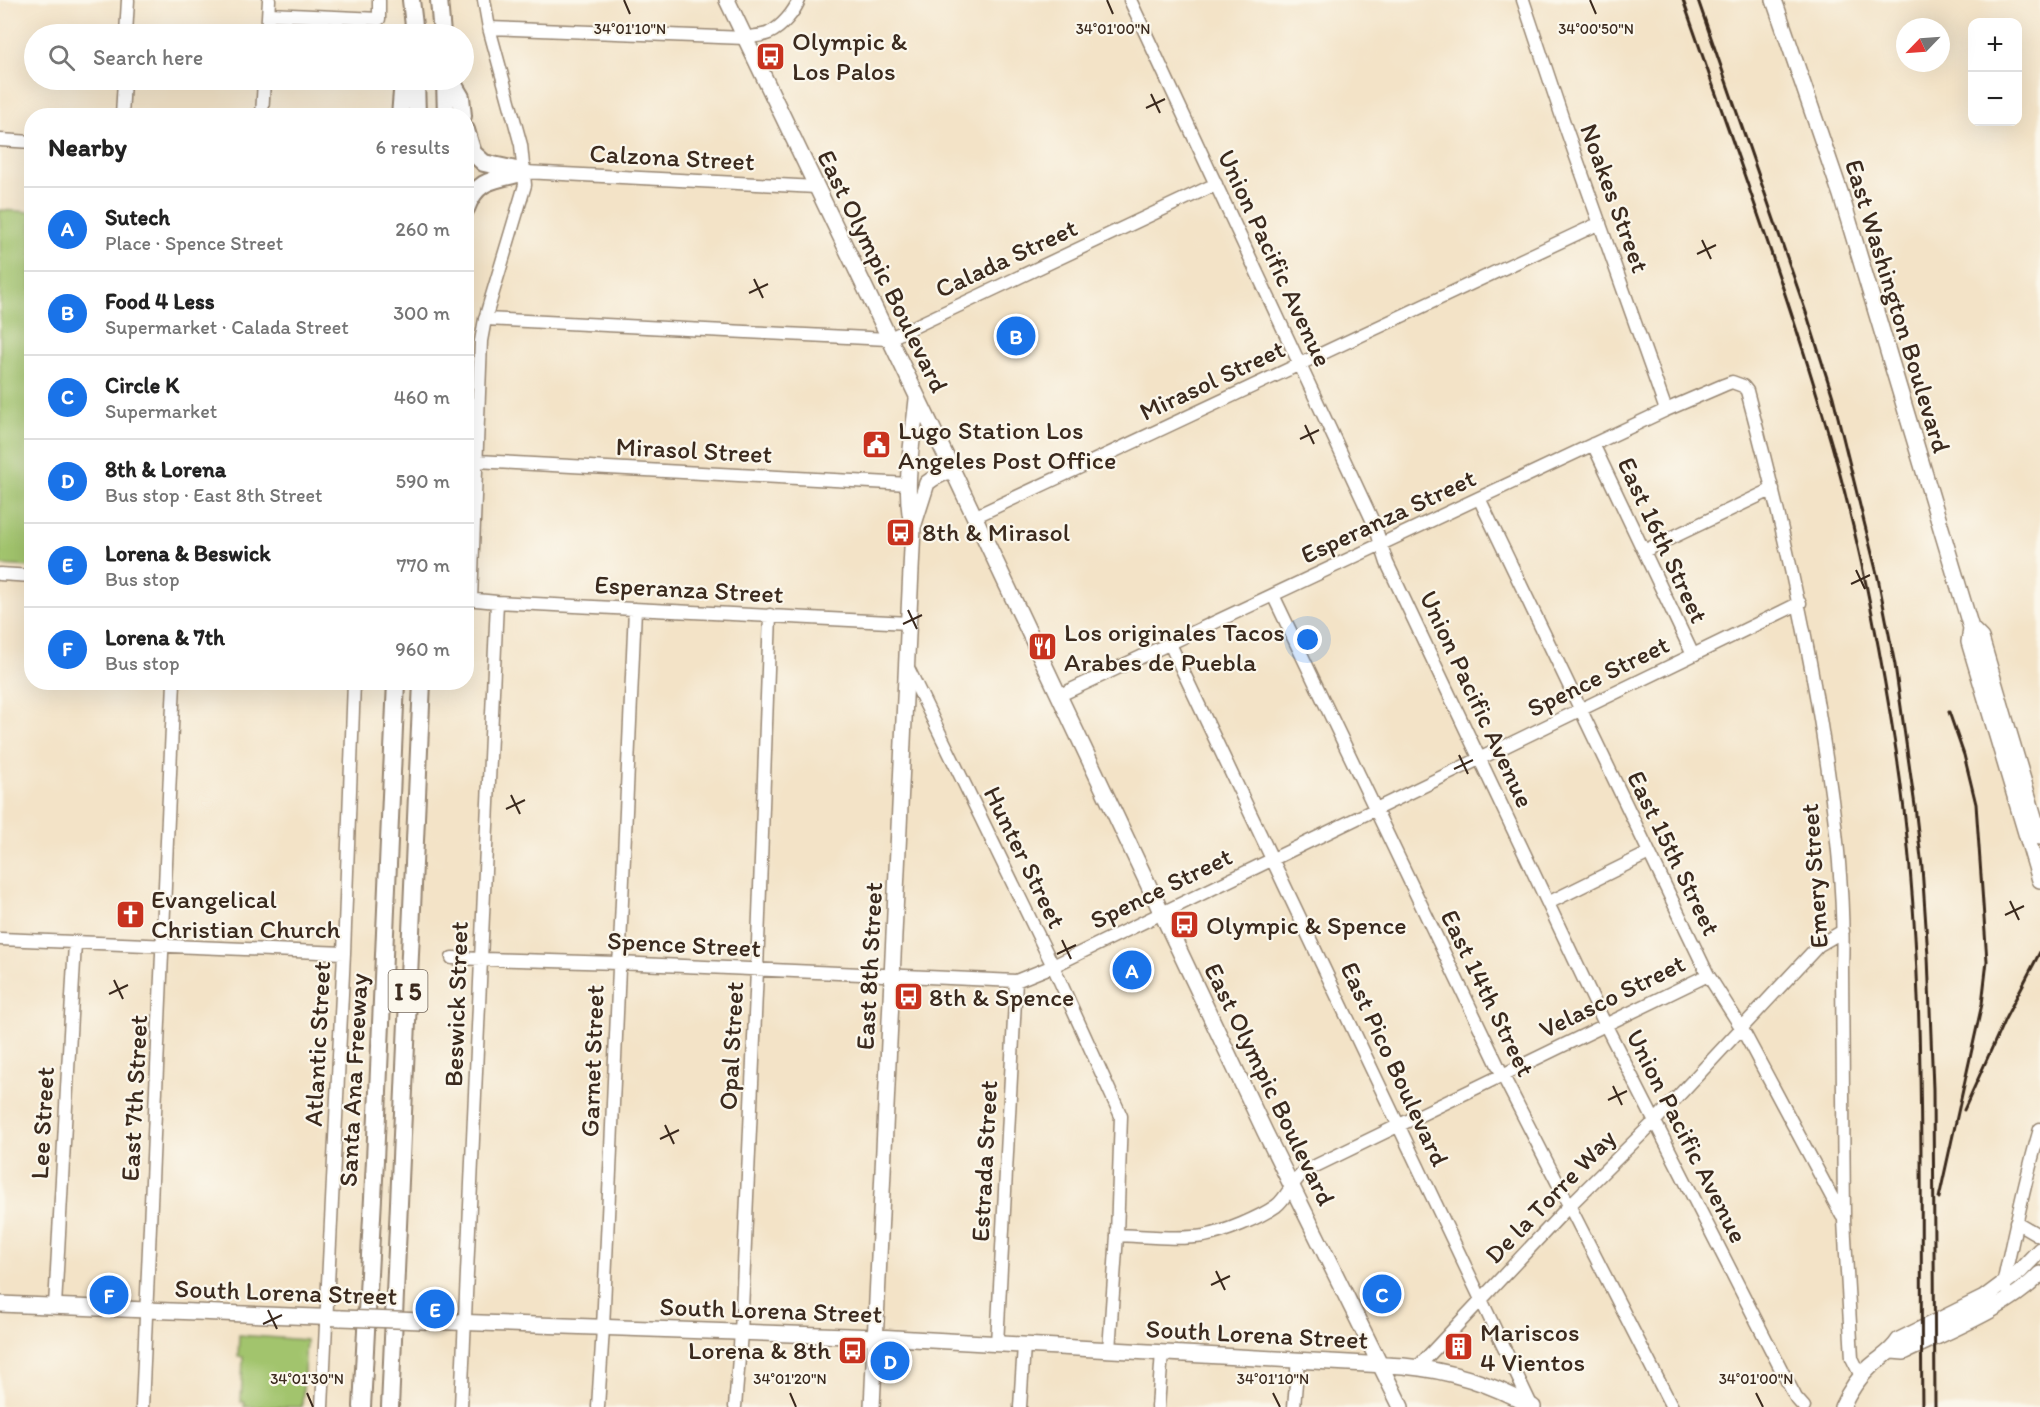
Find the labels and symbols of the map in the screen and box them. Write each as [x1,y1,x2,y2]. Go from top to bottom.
north arrow [1896,18,1950,72]
text: 34°01'10"N [594,20,666,38]
text: 34°01'00"N [1076,20,1150,38]
text: 34°00'50"N [1558,20,1634,38]
place label: Olympic & Los Palos [792,25,907,87]
bus stop icon: Olympic & Los Palos [755,40,787,72]
street label: Noakes Street [1573,119,1657,277]
street label: Calzona Street [589,137,756,177]
street label: East Olympic Boulevard [810,144,956,398]
street label: Union Pacific Avenue [1211,144,1339,372]
street label: East Washington Boulevard [1838,155,1958,457]
street label: Calada Street [930,211,1082,305]
pin: B [996,314,1036,358]
street label: Mirasol Street [1134,332,1290,428]
place label: Lugo Station Los Angeles Post Office [898,414,1116,476]
public building icon: Lugo Station Los Angeles Post Office [861,429,893,461]
street label: Mirasol Street [615,430,773,470]
street label: East 16th Street [1611,452,1716,628]
street label: Esperanza Street [1295,461,1481,571]
bus stop icon: 8th & Mirasol [885,516,917,548]
place label: 8th & Mirasol [922,516,1070,548]
street label: Esperanza Street [594,568,785,610]
street label: Union Pacific Avenue [1413,585,1541,813]
place label: Los originales Tacos Arabes de Puebla [1064,616,1285,678]
your location [1293,625,1322,654]
street label: Spence Street [1522,628,1674,724]
restaurant icon: Los originales Tacos Arabes de Puebla [1027,631,1059,663]
street label: East 15th Street [1620,765,1728,941]
street label: Hunter Street [977,781,1073,934]
street label: Emery Street [1793,802,1835,950]
street label: Spence Street [1085,840,1237,936]
street label: East 8th Street [849,881,889,1051]
place label: Evangelical Christian Church [151,883,341,945]
church icon: Evangelical Christian Church [114,898,146,930]
street label: East 14th Street [1434,904,1542,1082]
bus stop icon: Olympic & Spence [1169,909,1201,941]
place label: Olympic & Spence [1206,909,1407,941]
street label: Beswick Street [437,920,475,1087]
street label: Spence Street [606,924,762,964]
street label: Velasco Street [1534,947,1690,1045]
pin: A [1112,948,1152,992]
street label: East Olympic Boulevard [1197,957,1343,1211]
street label: East Pico Boulevard [1334,957,1457,1172]
street label: Atlantic Street [297,960,337,1127]
road number: I 5 [388,970,428,1012]
street label: Santa Ana Freeway [331,972,375,1188]
street label: Opal Street [712,981,750,1111]
bus stop icon: 8th & Spence [892,981,924,1013]
place label: 8th & Spence [929,981,1074,1013]
street label: Garnet Street [573,984,611,1138]
street label: East 7th Street [114,1014,154,1182]
street label: Union Pacific Avenue [1619,1024,1755,1248]
street label: Lee Street [23,1066,61,1180]
street label: Estrada Street [964,1079,1004,1243]
street label: De la Torre Way [1478,1122,1622,1270]
pin: F [90,1272,128,1318]
street label: South Lorena Street [174,1272,398,1312]
pin: C [1362,1272,1402,1316]
pin: E [416,1286,454,1332]
street label: South Lorena Street [659,1290,883,1330]
street label: South Lorena Street [1145,1312,1369,1356]
place label: Mariscos 4 Vientos [1480,1316,1585,1378]
building icon: Mariscos 4 Vientos [1443,1331,1475,1363]
place label: Lorena & 8th [688,1334,831,1366]
bus stop icon: Lorena & 8th [836,1334,868,1366]
pin: D [870,1338,910,1384]
text: 34°01'30"N [270,1370,344,1388]
text: 34°01'20"N [753,1370,827,1388]
text: 34°01'10"N [1237,1370,1309,1388]
text: 34°01'00"N [1719,1370,1793,1388]

